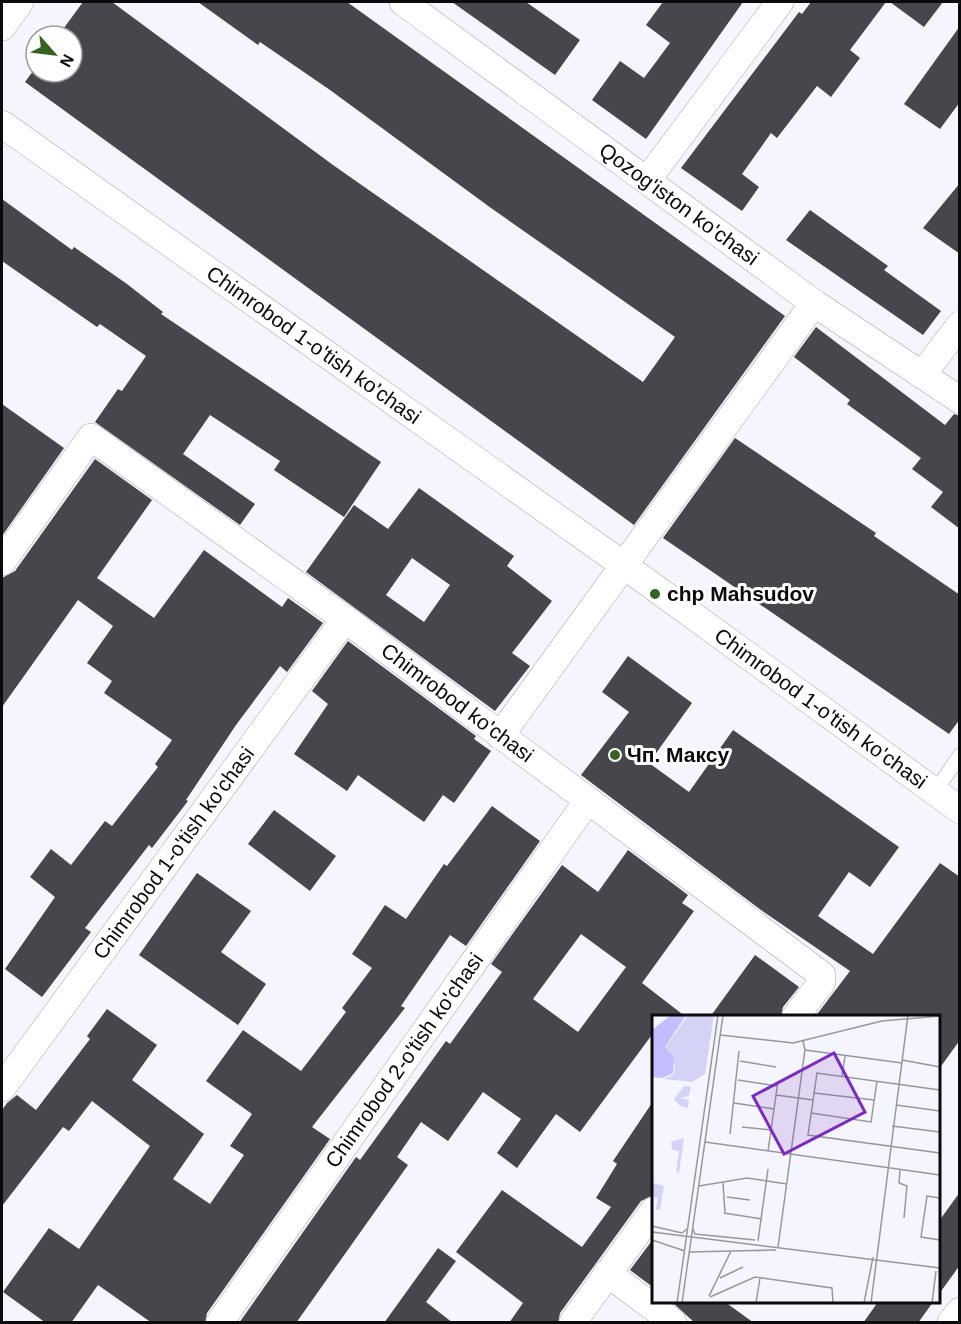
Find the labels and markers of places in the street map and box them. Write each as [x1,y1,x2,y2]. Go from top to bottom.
place label: chp Mahsudov [667,582,814,605]
marker: chp Mahsudov [648,587,662,601]
place label: Чп. Максу [627,743,729,766]
marker: Чп. Максу [608,748,622,762]

